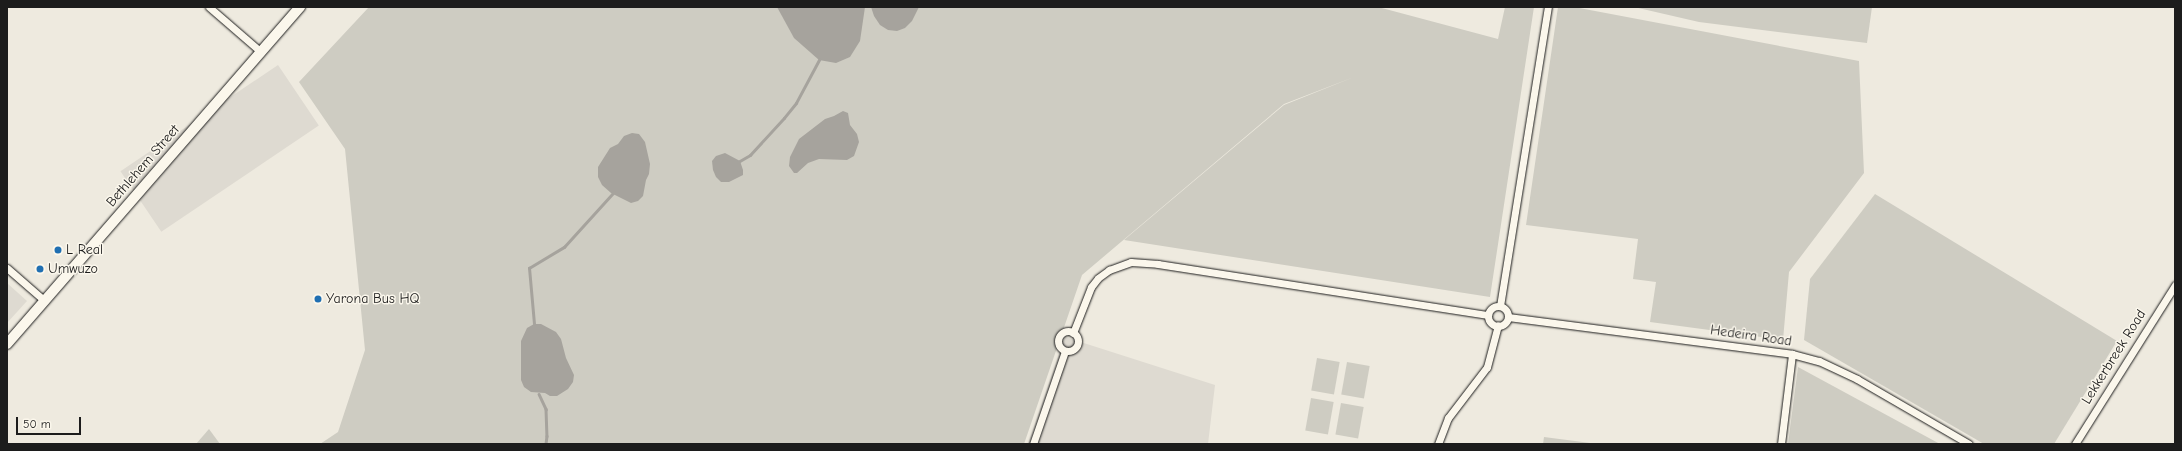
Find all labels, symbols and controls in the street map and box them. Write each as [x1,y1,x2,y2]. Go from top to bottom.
street label: Bethlehem Street [103,122,183,210]
place label: L Real [66,242,103,258]
marker: L Real [53,245,63,255]
place label: Umwuzo [48,261,98,277]
marker: Umwuzo [35,264,45,274]
place label: Yarona Bus HQ [326,291,419,307]
marker: Yarona Bus HQ [313,294,323,304]
street label: Lekkerbreek Road [2078,307,2150,407]
street label: Hedeira Road [1709,322,1793,350]
scale bar [18,409,83,435]
text: 50 m [23,417,51,431]

